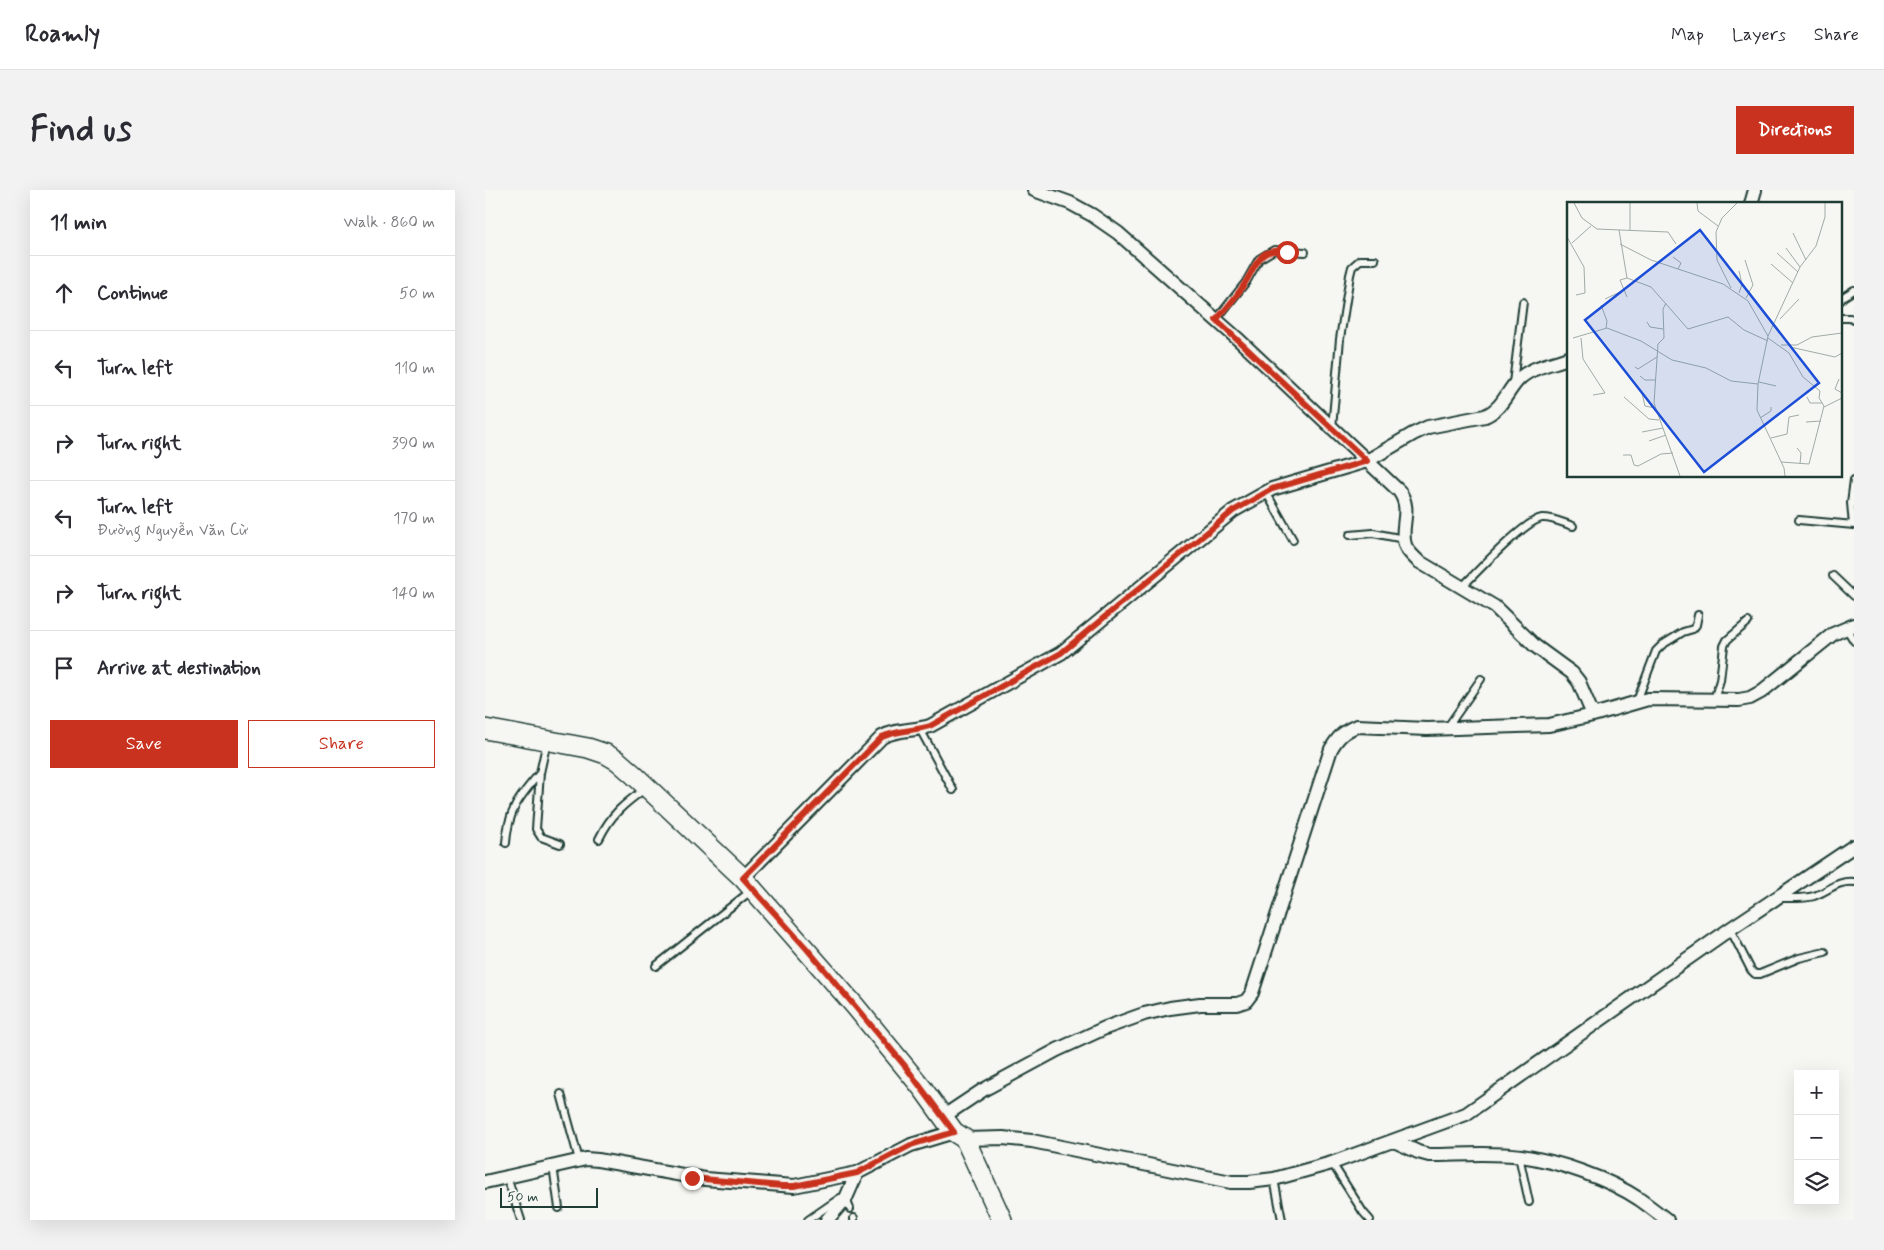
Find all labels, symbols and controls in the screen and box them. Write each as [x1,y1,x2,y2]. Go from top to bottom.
text: Roamly [25,19,100,50]
text: Map [1671,23,1704,47]
text: Layers [1732,23,1786,47]
text: Share [1814,23,1859,47]
button: Directions [1736,106,1854,154]
text: Find us [30,107,132,153]
inset map [1567,202,1841,478]
text: 11 min [50,209,107,237]
text: Walk · 860 m [344,212,435,233]
route start [1276,241,1299,264]
icon: ahead [50,279,78,307]
text: Continue [97,281,168,306]
text: 50 m [399,283,435,304]
icon: left [50,354,78,382]
text: Turn left [97,356,173,381]
text: 110 m [394,358,435,379]
icon: right [50,429,78,457]
text: Turn right [97,431,181,456]
text: 390 m [392,433,435,454]
text: Turn left [97,495,173,520]
icon: left [50,504,78,532]
text: 170 m [393,508,435,529]
text: Đường Nguyễn Văn Cừ [97,520,248,541]
icon: right [50,579,78,607]
text: Turn right [97,581,181,606]
text: 140 m [391,583,435,604]
icon: arrive [50,654,78,682]
text: Arrive at destination [97,656,261,681]
button: Save [50,720,238,768]
button: Share [248,720,435,768]
map controls [1794,1070,1839,1205]
button: + [1794,1070,1839,1115]
button: − [1794,1115,1839,1160]
button: layers [1794,1160,1839,1205]
route end [681,1167,704,1190]
scale bar [500,1185,597,1208]
text: 50 m [507,1188,538,1206]

